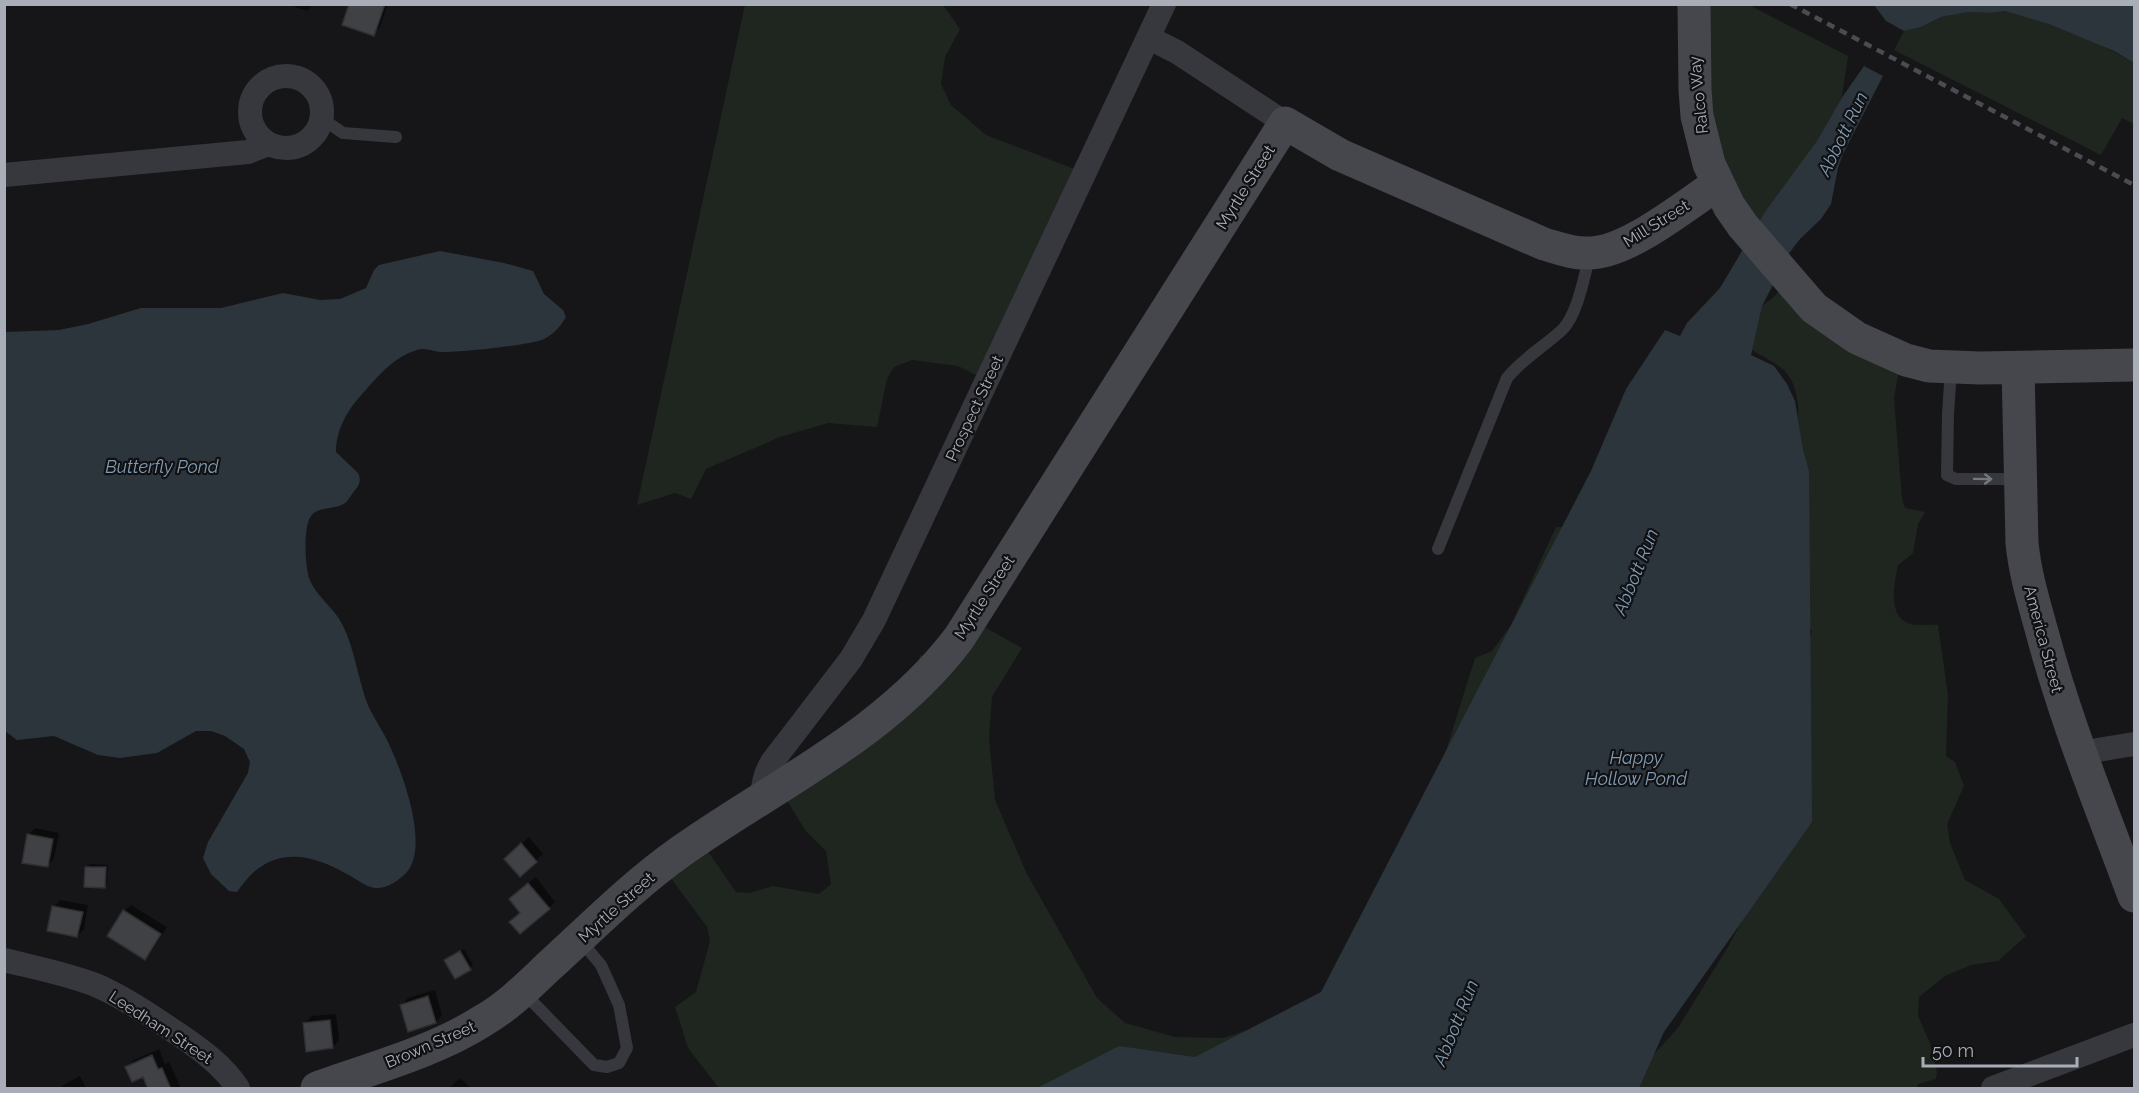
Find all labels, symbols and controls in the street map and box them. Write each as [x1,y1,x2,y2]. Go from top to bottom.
street label: Ralco Way [1685,55,1712,135]
water label: Abbott Run [1813,88,1872,180]
street label: Myrtle Street [1212,141,1279,233]
street label: Mill Street [1620,195,1693,251]
street label: Prospect Street [942,352,1008,464]
water label: Butterfly Pond [105,456,220,477]
one-way arrow [1972,473,1992,485]
water label: Abbott Run [1608,526,1662,619]
street label: Myrtle Street [950,551,1019,643]
street label: America Street [2020,584,2067,695]
water label: Happy Hollow Pond [1585,747,1688,789]
street label: Myrtle Street [574,868,659,947]
water label: Abbott Run [1428,977,1482,1070]
street label: Leedham Street [106,987,216,1068]
street label: Brown Street [382,1017,479,1072]
scale bar [1923,1030,2078,1068]
text: 50 m [1932,1040,1974,1061]

